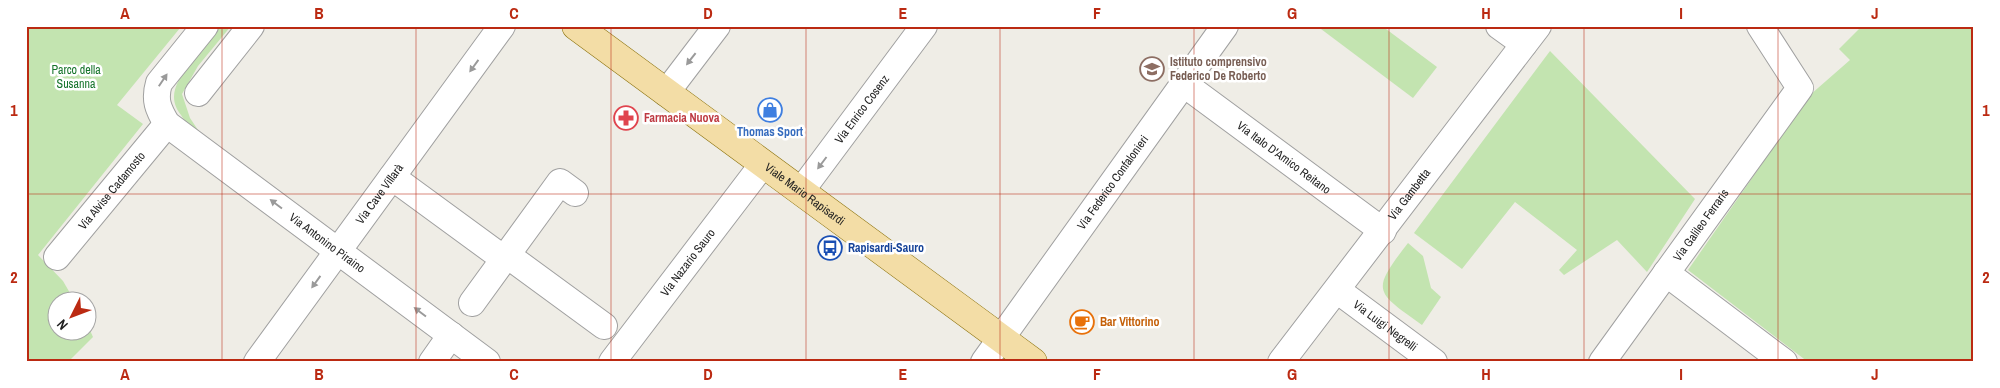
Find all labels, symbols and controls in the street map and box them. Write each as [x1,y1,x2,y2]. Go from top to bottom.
text: A [120,2,130,24]
text: B [314,2,324,24]
text: C [509,2,519,24]
text: D [703,2,713,24]
text: E [899,2,908,24]
text: F [1093,2,1101,24]
text: G [1287,2,1297,24]
text: H [1481,2,1491,24]
text: I [1679,2,1683,24]
text: J [1871,2,1879,24]
one-way arrow [686,52,697,65]
place label: Istituto comprensivo Federico De Roberto [1170,54,1267,84]
school or university icon: Istituto comprensivo Federico De Roberto [1139,56,1165,82]
one-way arrow [469,59,479,73]
park label: Parco della Susanna [51,62,101,92]
street label: Via Enrico Cosenz [831,71,893,147]
one-way arrow [158,73,168,86]
shop icon: Thomas Sport [757,97,783,123]
text: 1 [10,99,18,121]
text: 1 [1982,99,1990,121]
pharmacy icon: Farmacia Nuova [613,105,639,131]
place label: Farmacia Nuova [644,110,720,126]
street label: Via Italo D'Amico Reitano [1234,118,1334,198]
place label: Thomas Sport [737,124,804,140]
street label: Via Federico Confalonieri [1074,132,1152,233]
street label: Via Alvise Cadamosto [75,148,149,233]
one-way arrow [816,156,827,169]
street label: Viale Mario Rapisardi [761,159,848,229]
street label: Via Cave Villarà [352,160,407,227]
street label: Via Gambetta [1384,165,1434,223]
street label: Via Galileo Ferraris [1669,186,1733,264]
one-way arrow [270,199,283,210]
street label: Via Antonino Piraino [286,209,368,277]
street label: Via Nazario Sauro [657,226,719,300]
bus stop icon: Rapisardi-Sauro [817,235,843,261]
place label: Rapisardi-Sauro [848,240,924,256]
text: 2 [10,266,18,288]
text: 2 [1982,266,1990,288]
one-way arrow [311,275,321,288]
north arrow [48,290,98,340]
street label: Via Luigi Negrelli [1350,297,1420,355]
one-way arrow [413,307,427,317]
cafe icon: Bar Vittorino [1069,309,1095,335]
place label: Bar Vittorino [1100,314,1159,330]
text: N [53,316,72,334]
text: A [120,363,130,385]
text: B [314,363,324,385]
text: C [509,363,519,385]
text: D [703,363,713,385]
text: E [899,363,908,385]
text: F [1093,363,1101,385]
text: G [1287,363,1297,385]
text: H [1481,363,1491,385]
text: I [1679,363,1683,385]
text: J [1871,363,1879,385]

